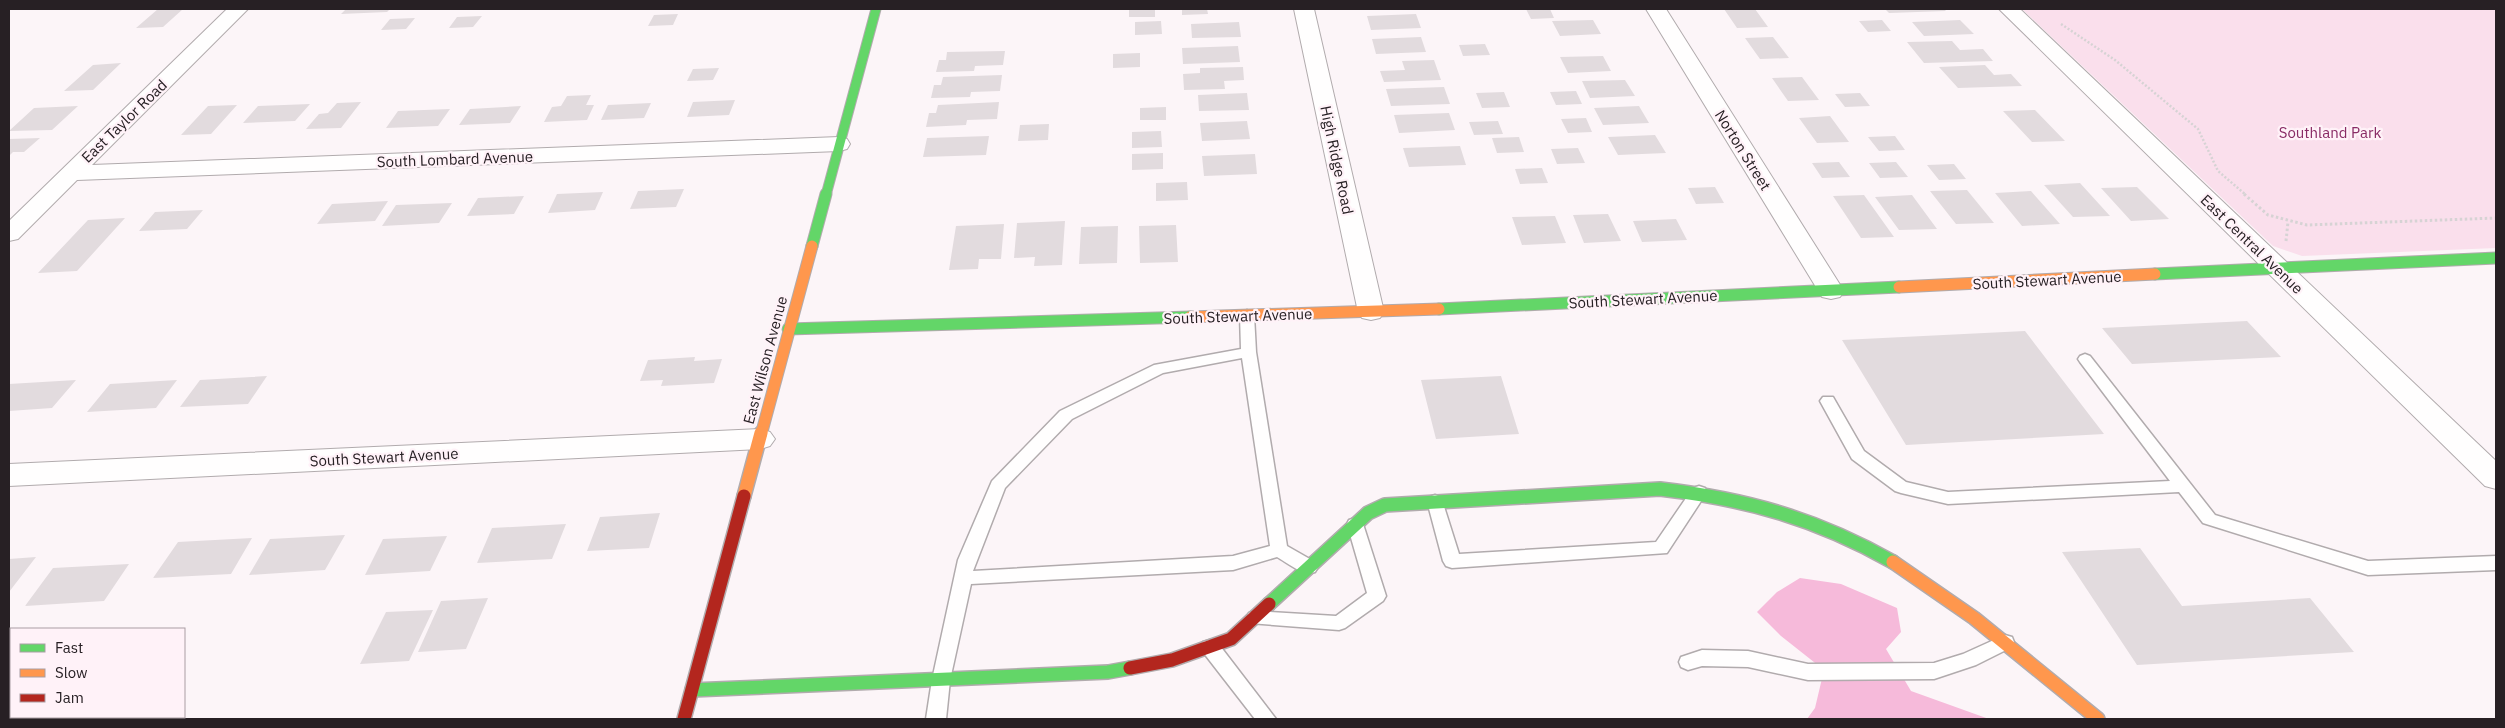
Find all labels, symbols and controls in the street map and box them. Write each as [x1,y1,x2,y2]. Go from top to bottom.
street label: East Taylor Road [77,75,171,167]
street label: High Ridge Road [1316,104,1358,216]
street label: Norton Street [1711,106,1775,194]
park label: Southland Park [2279,123,2381,142]
street label: South Lombard Avenue [377,147,533,171]
street label: East Central Avenue [2197,190,2307,298]
street label: South Stewart Avenue [1972,267,2122,293]
street label: South Stewart Avenue [1568,286,1718,312]
street label: East Wilson Avenue [739,294,791,426]
street label: South Stewart Avenue [1163,304,1313,328]
street label: South Stewart Avenue [309,444,459,470]
legend [10,628,185,718]
text: Fast [55,638,83,657]
text: Slow [55,663,88,682]
text: Jam [55,688,84,707]

